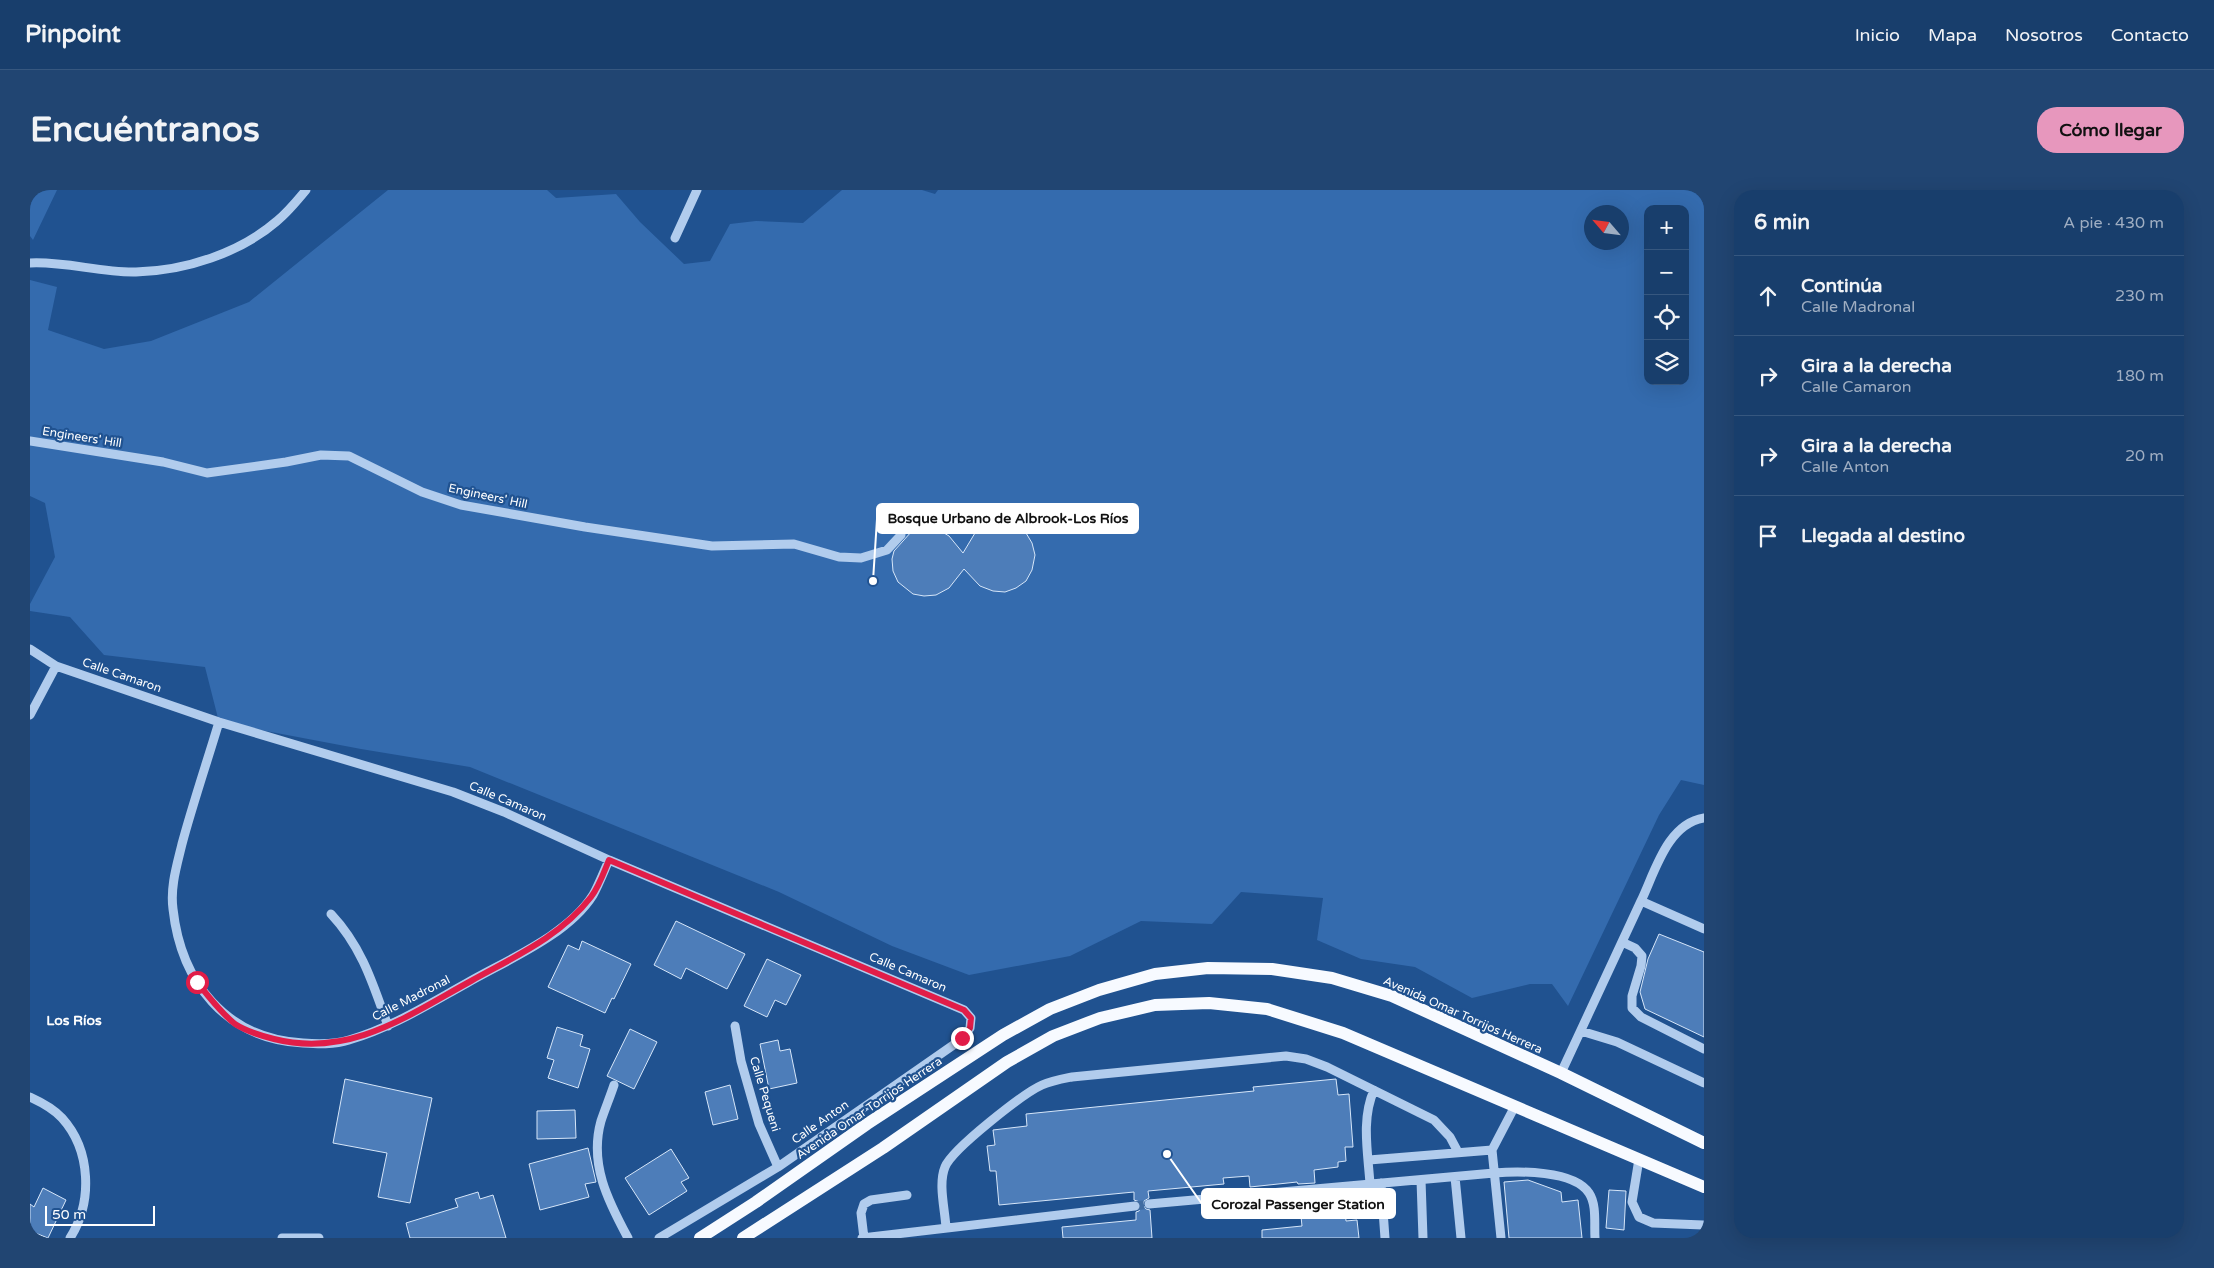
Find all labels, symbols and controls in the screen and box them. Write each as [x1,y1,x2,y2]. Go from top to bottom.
text: Pinpoint [25,20,121,49]
text: Inicio [1855,24,1900,46]
text: Mapa [1928,24,1977,46]
text: Nosotros [2005,24,2083,46]
text: Contacto [2111,24,2189,46]
button: Cómo llegar [2037,107,2184,153]
text: Encuéntranos [30,109,260,151]
north arrow [1584,205,1629,250]
map controls [1644,205,1689,385]
button: + [1644,205,1689,250]
text: 6 min [1754,210,1810,235]
text: A pie · 430 m [2063,213,2164,233]
button: − [1644,250,1689,295]
text: Continúa [1801,275,1883,297]
icon: ahead [1754,282,1782,310]
text: 230 m [2115,286,2164,306]
button: locate [1644,295,1689,340]
text: Calle Madronal [1801,297,1915,317]
button: layers [1644,340,1689,385]
text: Gira a la derecha [1801,355,1952,377]
icon: right [1754,362,1782,390]
text: 180 m [2115,366,2164,386]
text: Calle Camaron [1801,377,1911,397]
street label: Engineers' Hill [41,424,123,450]
text: Gira a la derecha [1801,435,1952,457]
icon: right [1754,442,1782,470]
text: 20 m [2125,446,2164,466]
text: Calle Anton [1801,457,1889,477]
street label: Engineers' Hill [447,481,529,511]
callout: Bosque Urbano de Albrook-Los Ríos [877,504,1138,533]
text: Bosque Urbano de Albrook-Los Ríos [887,510,1129,527]
icon: arrive [1754,522,1782,550]
text: Llegada al destino [1801,525,1965,547]
street label: Calle Camaron [81,655,163,695]
street label: Calle Camaron [467,778,549,824]
street label: Calle Camaron [867,949,949,995]
route start [186,971,209,994]
street label: Calle Madronal [370,972,452,1024]
street label: Avenida Omar Torrijos Herrera [1381,974,1545,1056]
district label: Los Ríos [46,1012,102,1029]
route end [951,1027,974,1050]
street label: Avenida Omar Torrijos Herrera [794,1054,944,1162]
street label: Calle Pequeni [747,1055,783,1133]
street label: Calle Anton [789,1097,851,1147]
callout: Corozal Passenger Station [1202,1189,1395,1218]
text: Corozal Passenger Station [1211,1196,1385,1213]
scale bar [45,1203,155,1226]
text: 50 m [52,1206,86,1223]

